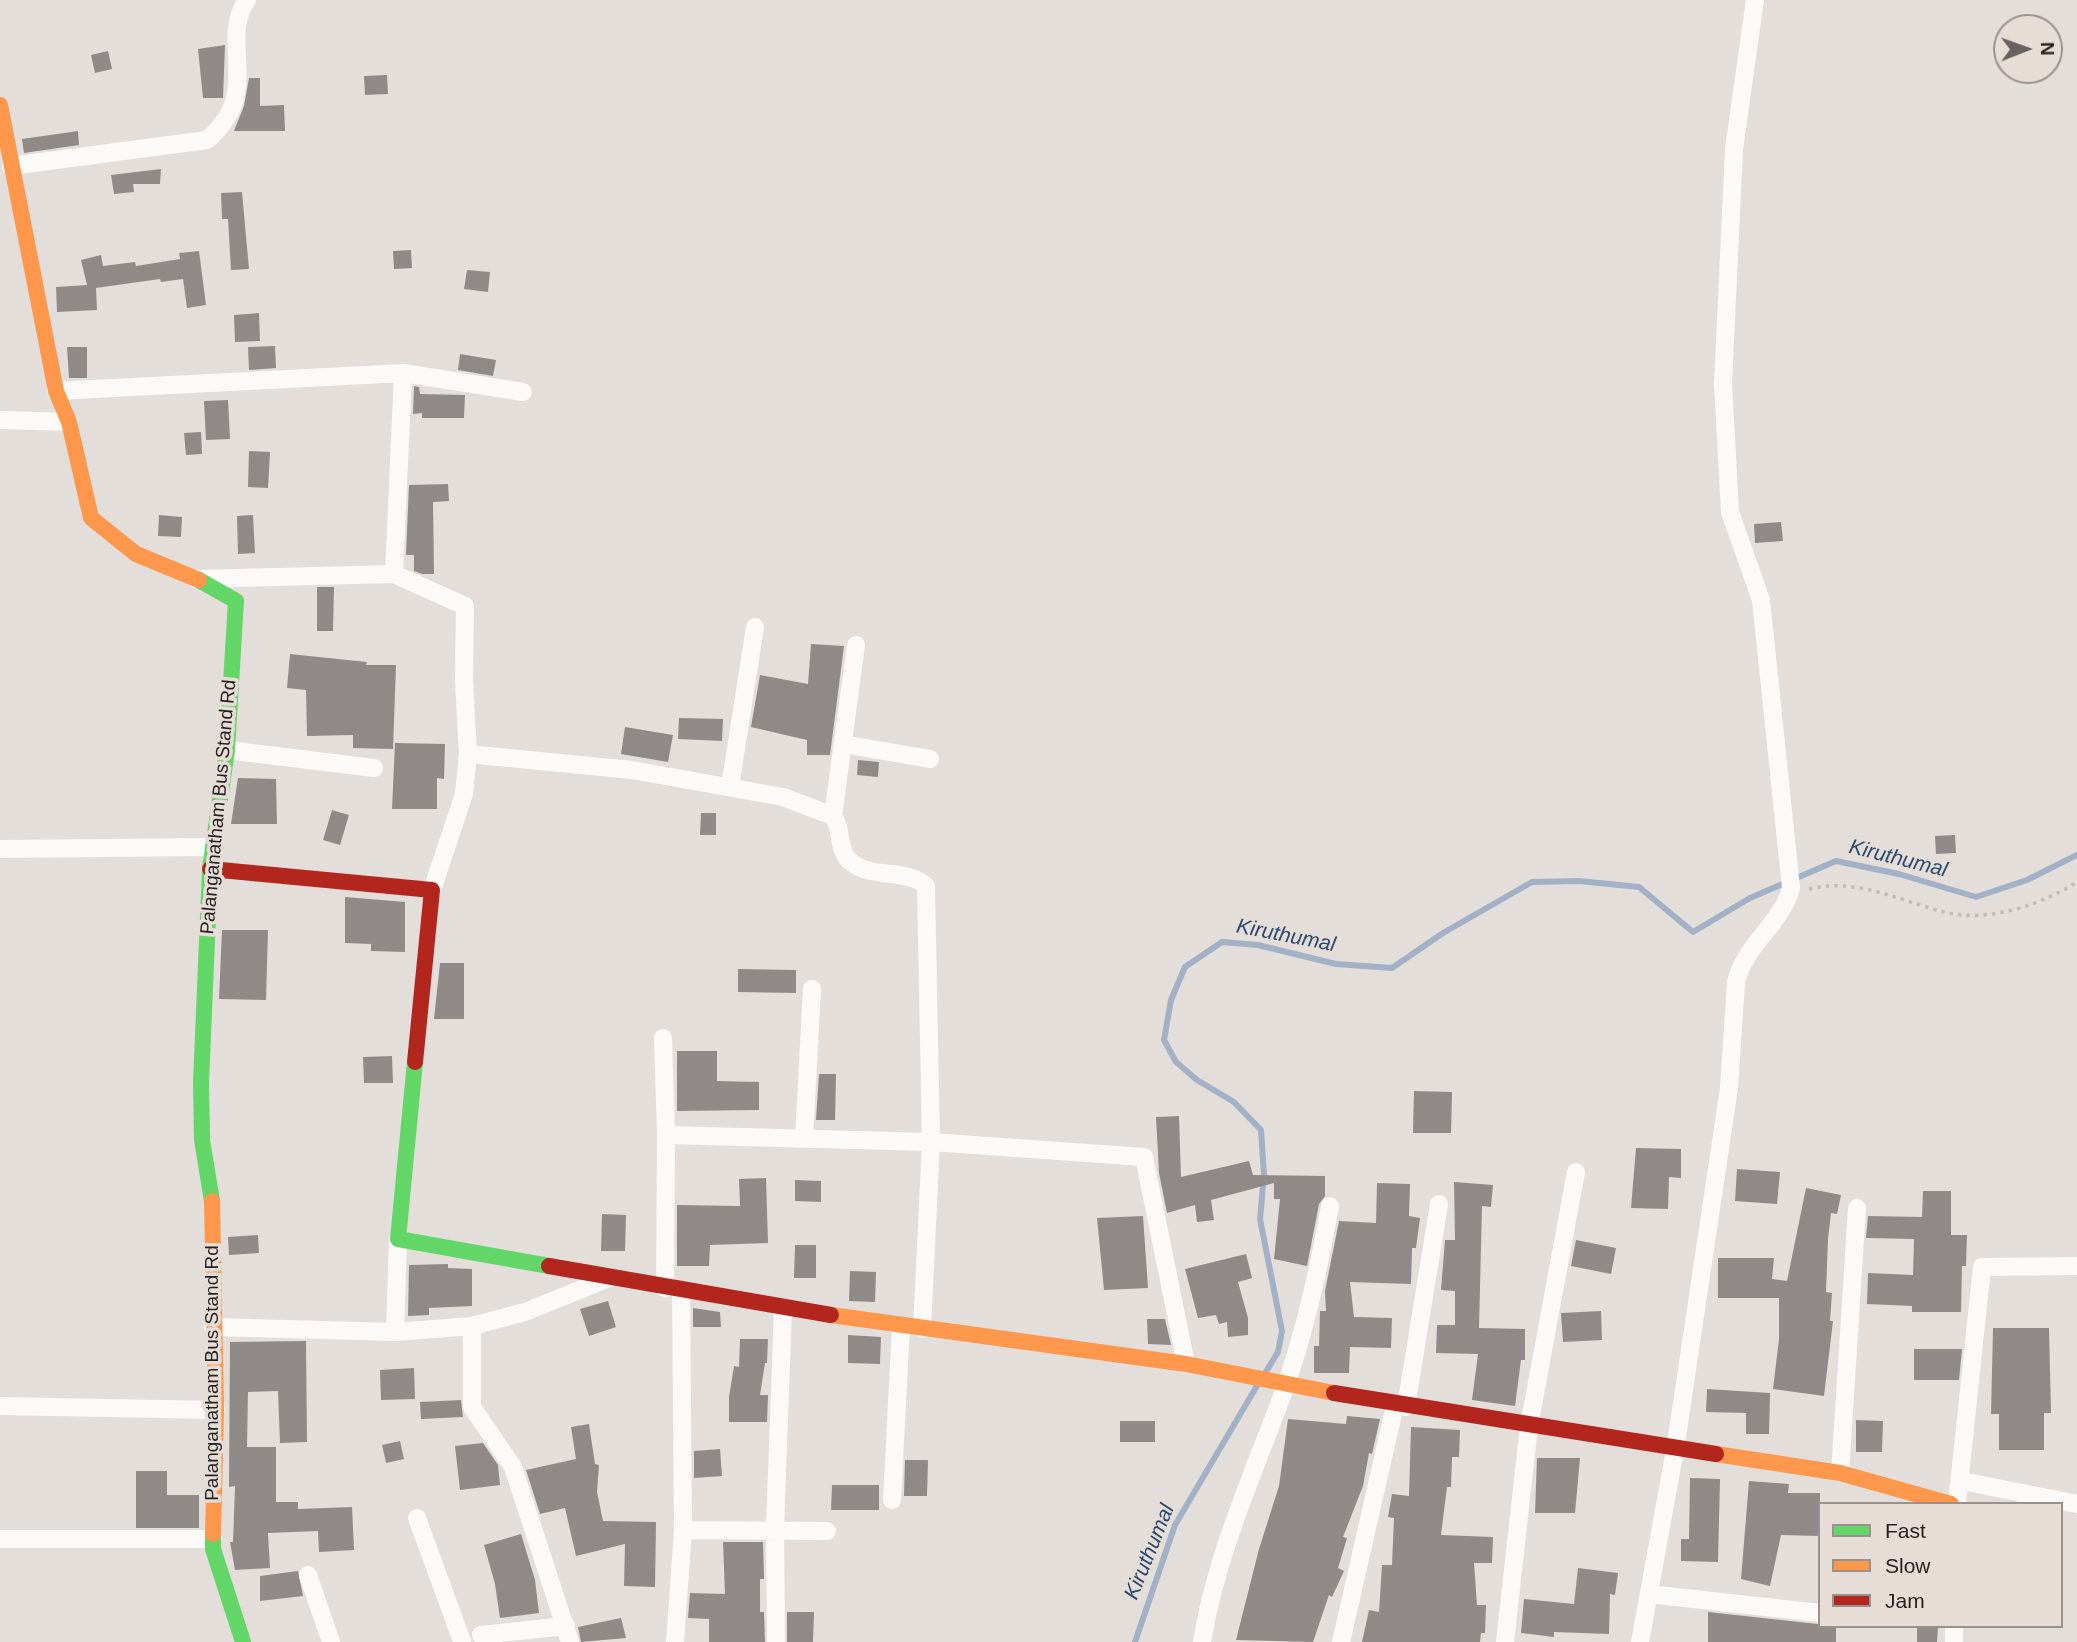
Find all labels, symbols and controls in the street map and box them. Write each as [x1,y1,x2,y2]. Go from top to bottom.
north arrow [1993,14,2063,84]
text: N [2037,42,2058,56]
street label: Palanganatham Bus Stand Rd [197,679,241,935]
water label: Kiruthumal [1846,835,1950,883]
water label: Kiruthumal [1234,914,1338,958]
street label: Palanganatham Bus Stand Rd [202,1245,224,1501]
water label: Kiruthumal [1120,1501,1180,1603]
legend [1818,1502,2063,1628]
text: Fast [1885,1519,1926,1542]
text: Slow [1885,1554,1931,1577]
text: Jam [1885,1589,1925,1612]

